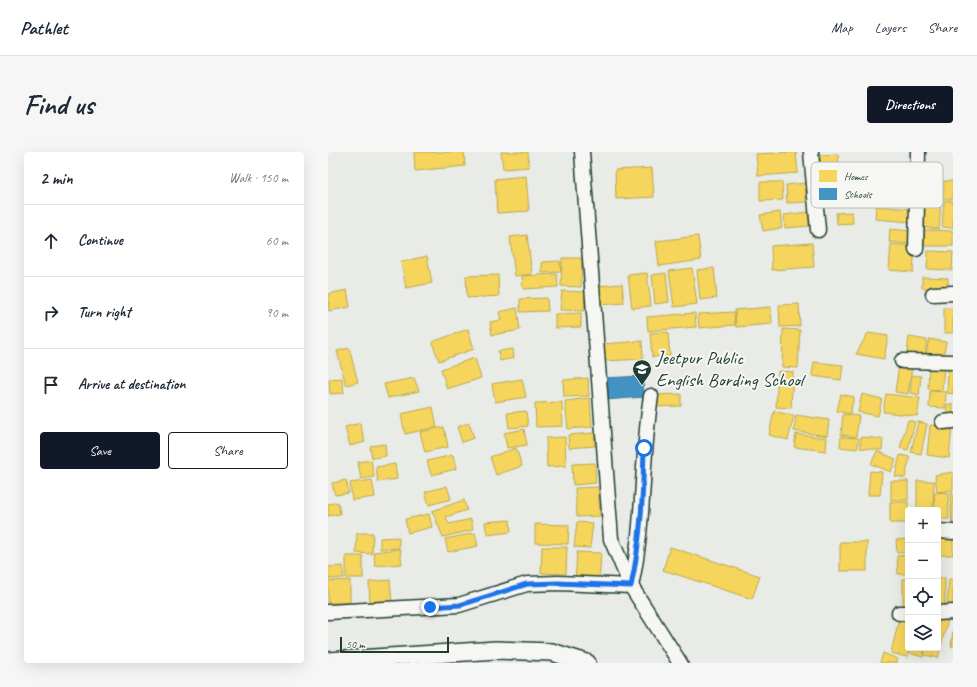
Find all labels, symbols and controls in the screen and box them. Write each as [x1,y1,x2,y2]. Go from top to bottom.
text: Pathlet [20,16,68,40]
text: Map [831,19,853,36]
text: Layers [875,19,906,36]
text: Share [928,19,957,36]
button: Directions [867,86,953,123]
text: Find us [24,87,94,122]
legend [811,162,943,208]
text: 2 min [40,168,73,189]
text: Homes [844,169,869,183]
text: Walk · 150 m [229,170,288,186]
text: Schools [844,187,873,201]
icon: ahead [40,230,62,252]
text: Continue [78,231,123,250]
text: 60 m [266,233,288,249]
icon: right [40,302,62,324]
text: Turn right [78,303,131,322]
text: 90 m [266,305,288,321]
place label: Jeetpur Public English Bording School [655,346,807,392]
school or university icon: Jeetpur Public English Bording School [631,358,653,386]
icon: arrive [40,374,62,396]
text: Arrive at destination [78,375,185,394]
button: Save [40,432,160,469]
button: Share [168,432,288,469]
route start [635,439,653,457]
map controls [905,507,941,651]
button: + [905,507,941,543]
button: − [905,543,941,579]
button: locate [905,579,941,615]
route end [421,598,439,616]
button: layers [905,615,941,651]
scale bar [340,635,449,654]
text: 50 m [346,637,365,651]

